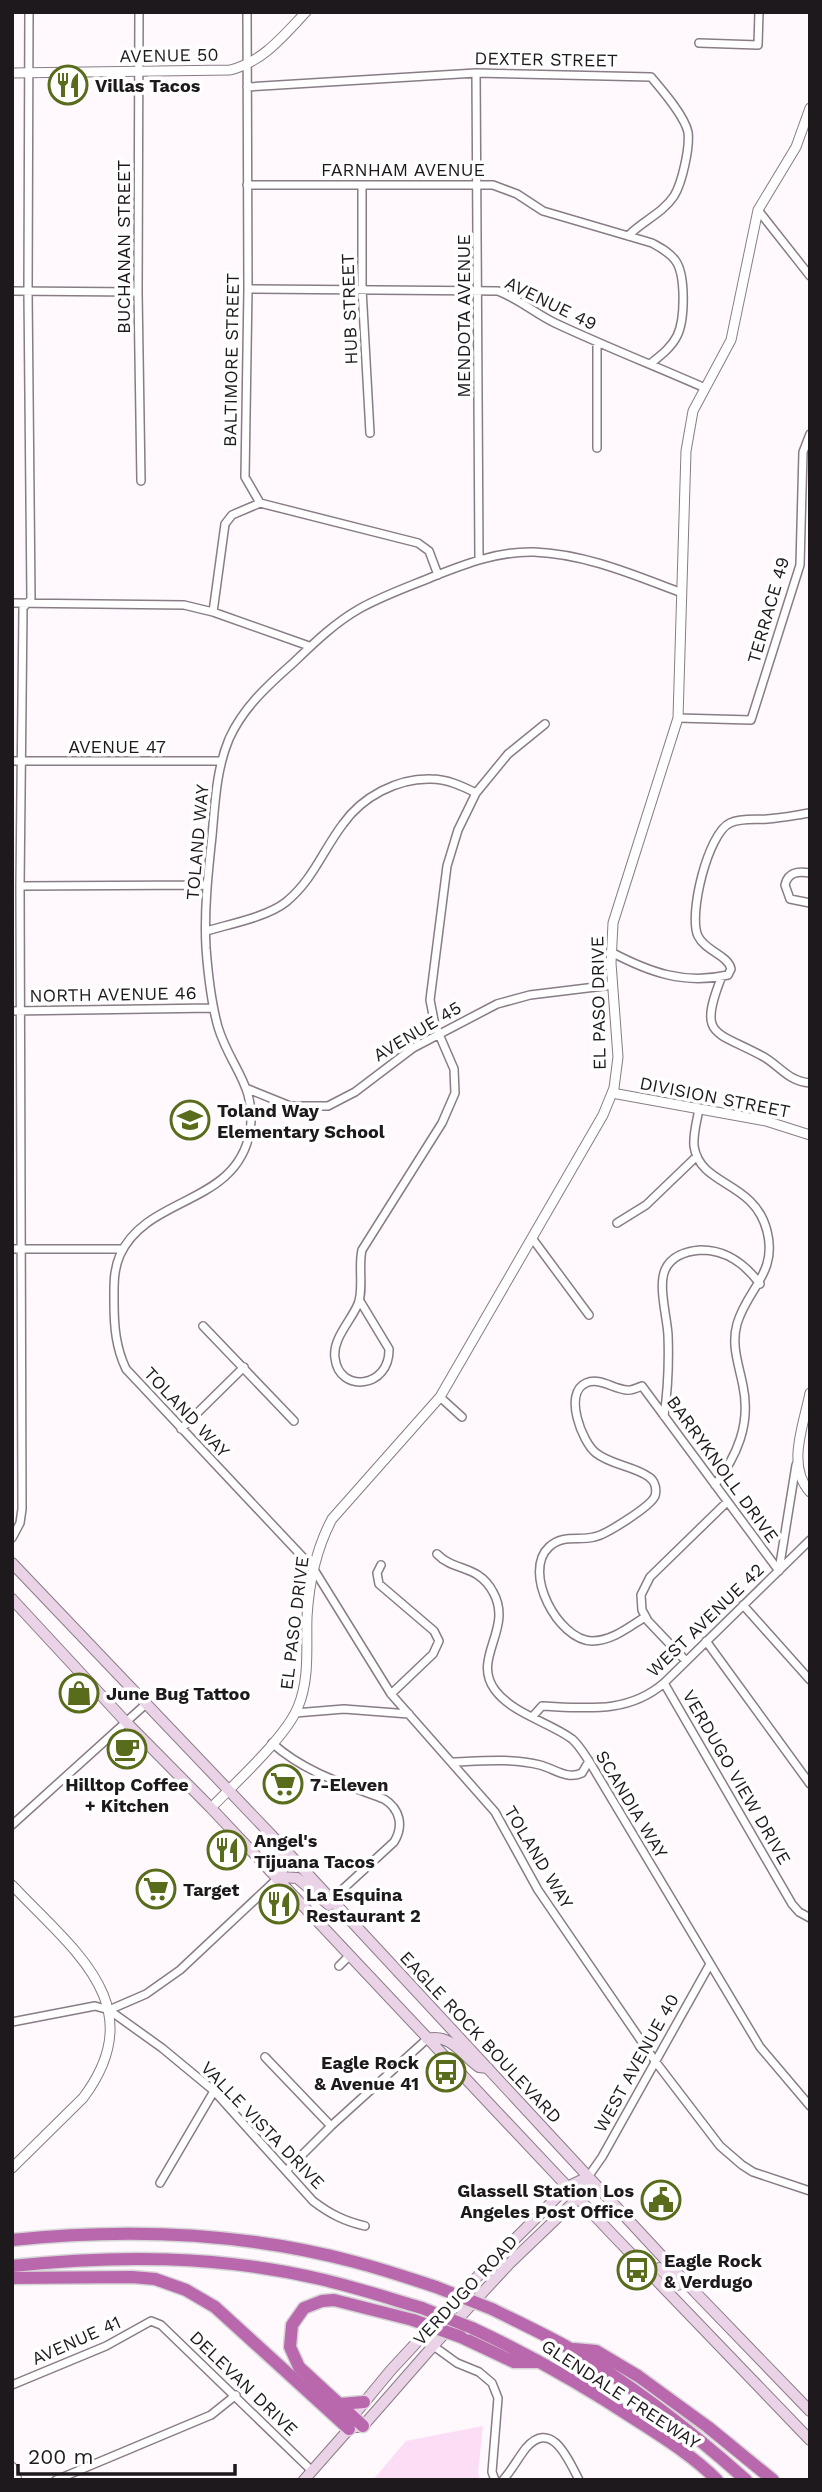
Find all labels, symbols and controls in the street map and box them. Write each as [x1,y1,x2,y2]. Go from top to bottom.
street label: AVENUE 50 [119,44,219,66]
street label: DEXTER STREET [474,47,618,71]
restaurant icon: Villas Tacos [47,64,89,106]
place label: Villas Tacos [95,75,201,96]
street label: FARNHAM AVENUE [321,159,485,180]
street label: BUCHANAN STREET [113,160,134,334]
street label: MENDOTA AVENUE [453,234,474,398]
street label: HUB STREET [337,253,361,365]
street label: AVENUE 49 [502,272,600,334]
street label: BALTIMORE STREET [219,273,243,447]
street label: TERRACE 49 [743,554,793,666]
street label: AVENUE 47 [68,736,166,757]
street label: TOLAND WAY [181,783,213,901]
street label: EL PASO DRIVE [586,936,610,1070]
street label: NORTH AVENUE 46 [29,982,197,1006]
street label: AVENUE 45 [369,997,465,1065]
street label: DIVISION STREET [638,1072,792,1122]
school or university icon: Toland Way Elementary School [169,1099,211,1141]
place label: Toland Way Elementary School [217,1100,385,1142]
street label: TOLAND WAY [140,1362,235,1462]
street label: BARRYKNOLL DRIVE [663,1392,783,1546]
street label: EL PASO DRIVE [275,1555,313,1691]
street label: WEST AVENUE 42 [642,1559,768,1681]
shop icon: June Bug Tattoo [58,1672,100,1714]
place label: June Bug Tattoo [106,1683,250,1704]
street label: VERDUGO VIEW DRIVE [678,1686,796,1868]
cafe icon: Hilltop Coffee + Kitchen [106,1728,148,1770]
street label: SCANDIA WAY [592,1746,673,1862]
supermarket icon: 7-Eleven [262,1763,304,1805]
place label: Hilltop Coffee + Kitchen [65,1774,189,1816]
place label: 7-Eleven [310,1774,388,1795]
street label: TOLAND WAY [500,1802,578,1913]
restaurant icon: Angel's Tijuana Tacos [206,1829,248,1871]
place label: Angel's Tijuana Tacos [254,1830,375,1872]
supermarket icon: Target [135,1868,177,1910]
place label: Target [183,1879,240,1900]
restaurant icon: La Esquina Restaurant 2 [258,1883,300,1925]
place label: La Esquina Restaurant 2 [306,1884,421,1926]
street label: EAGLE ROCK BOULEVARD [396,1947,566,2127]
street label: WEST AVENUE 40 [589,1990,683,2136]
bus stop icon: Eagle Rock & Avenue 41 [425,2051,467,2093]
place label: Eagle Rock & Avenue 41 [314,2052,420,2094]
street label: VALLE VISTA DRIVE [197,2057,329,2193]
public building icon: Glassell Station Los Angeles Post Office [640,2179,682,2221]
place label: Glassell Station Los Angeles Post Office [457,2180,634,2222]
street label: VERDUGO ROAD [408,2230,522,2350]
bus stop icon: Eagle Rock & Verdugo [616,2249,658,2291]
place label: Eagle Rock & Verdugo [664,2250,763,2292]
street label: AVENUE 41 [28,2311,124,2369]
street label: DELEVAN DRIVE [186,2326,302,2440]
street label: GLENDALE FREEWAY [538,2335,705,2454]
scale bar [18,2432,234,2476]
text: 200 m [28,2444,94,2469]

